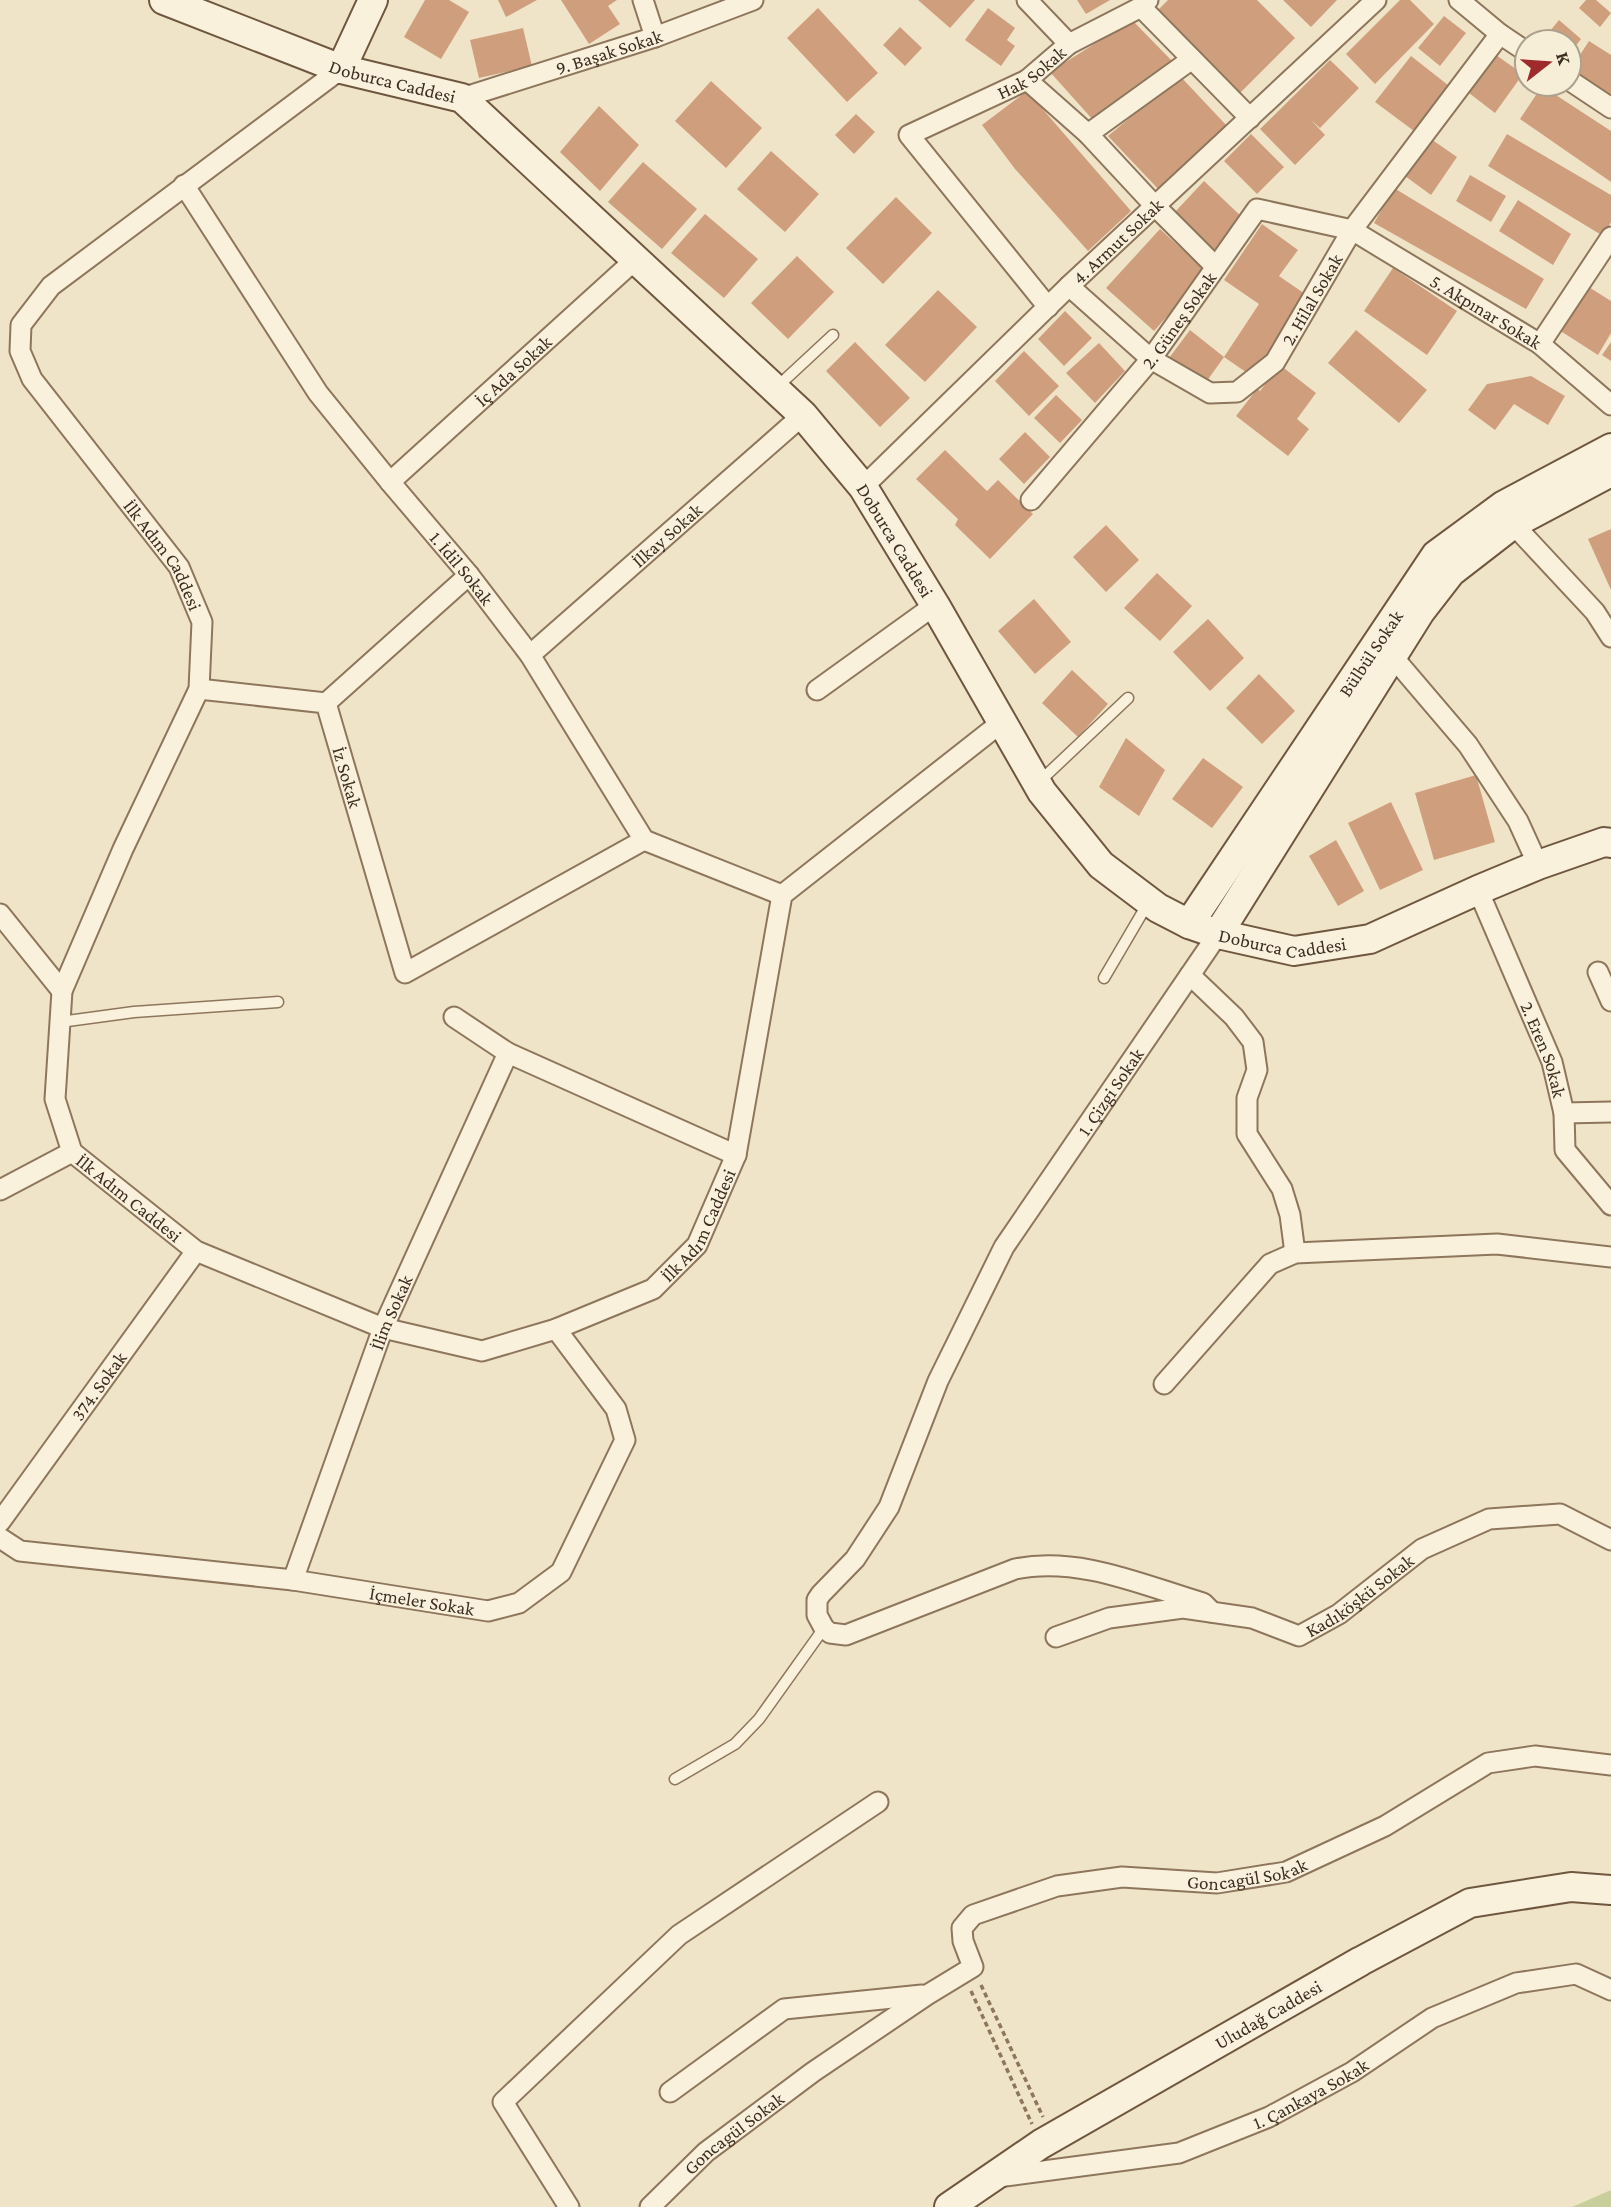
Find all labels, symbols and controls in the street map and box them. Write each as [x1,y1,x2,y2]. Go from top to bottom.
street label: 9. Başak Sokak [553,25,666,79]
north arrow [1513,28,1583,98]
street label: Hak Sokak [994,41,1071,103]
text: K [1552,49,1576,68]
street label: Doburca Caddesi [326,55,458,107]
street label: 4. Armut Sokak [1068,194,1168,288]
street label: 2. Hilal Sokak [1277,249,1347,349]
street label: 2. Güneş Sokak [1137,267,1221,373]
street label: 5. Akpınar Sokak [1427,270,1546,354]
street label: İç Ada Sokak [471,330,556,411]
street label: Doburca Caddesi [852,480,938,601]
street label: İlk Adım Caddesi [119,495,206,614]
street label: İlkay Sokak [628,498,707,571]
street label: 1. İdil Sokak [425,527,498,610]
street label: Bülbül Sokak [1334,606,1408,700]
street label: İz Sokak [328,744,366,811]
street label: Doburca Caddesi [1217,924,1348,962]
street label: 2. Eren Sokak [1516,999,1570,1101]
street label: 1. Çizgi Sokak [1073,1043,1148,1140]
street label: İlk Adım Caddesi [72,1150,186,1246]
street label: İlk Adım Caddesi [657,1166,740,1286]
street label: İlim Sokak [366,1271,417,1353]
street label: 374. Sokak [67,1347,131,1425]
street label: Kadıköşkü Sokak [1302,1549,1418,1641]
street label: İçmeler Sokak [368,1582,477,1620]
street label: Goncagül Sokak [1187,1853,1311,1894]
street label: Uludağ Caddesi [1211,1976,1325,2053]
street label: 1. Çankaya Sokak [1250,2054,1373,2133]
street label: Goncagül Sokak [680,2087,789,2179]

